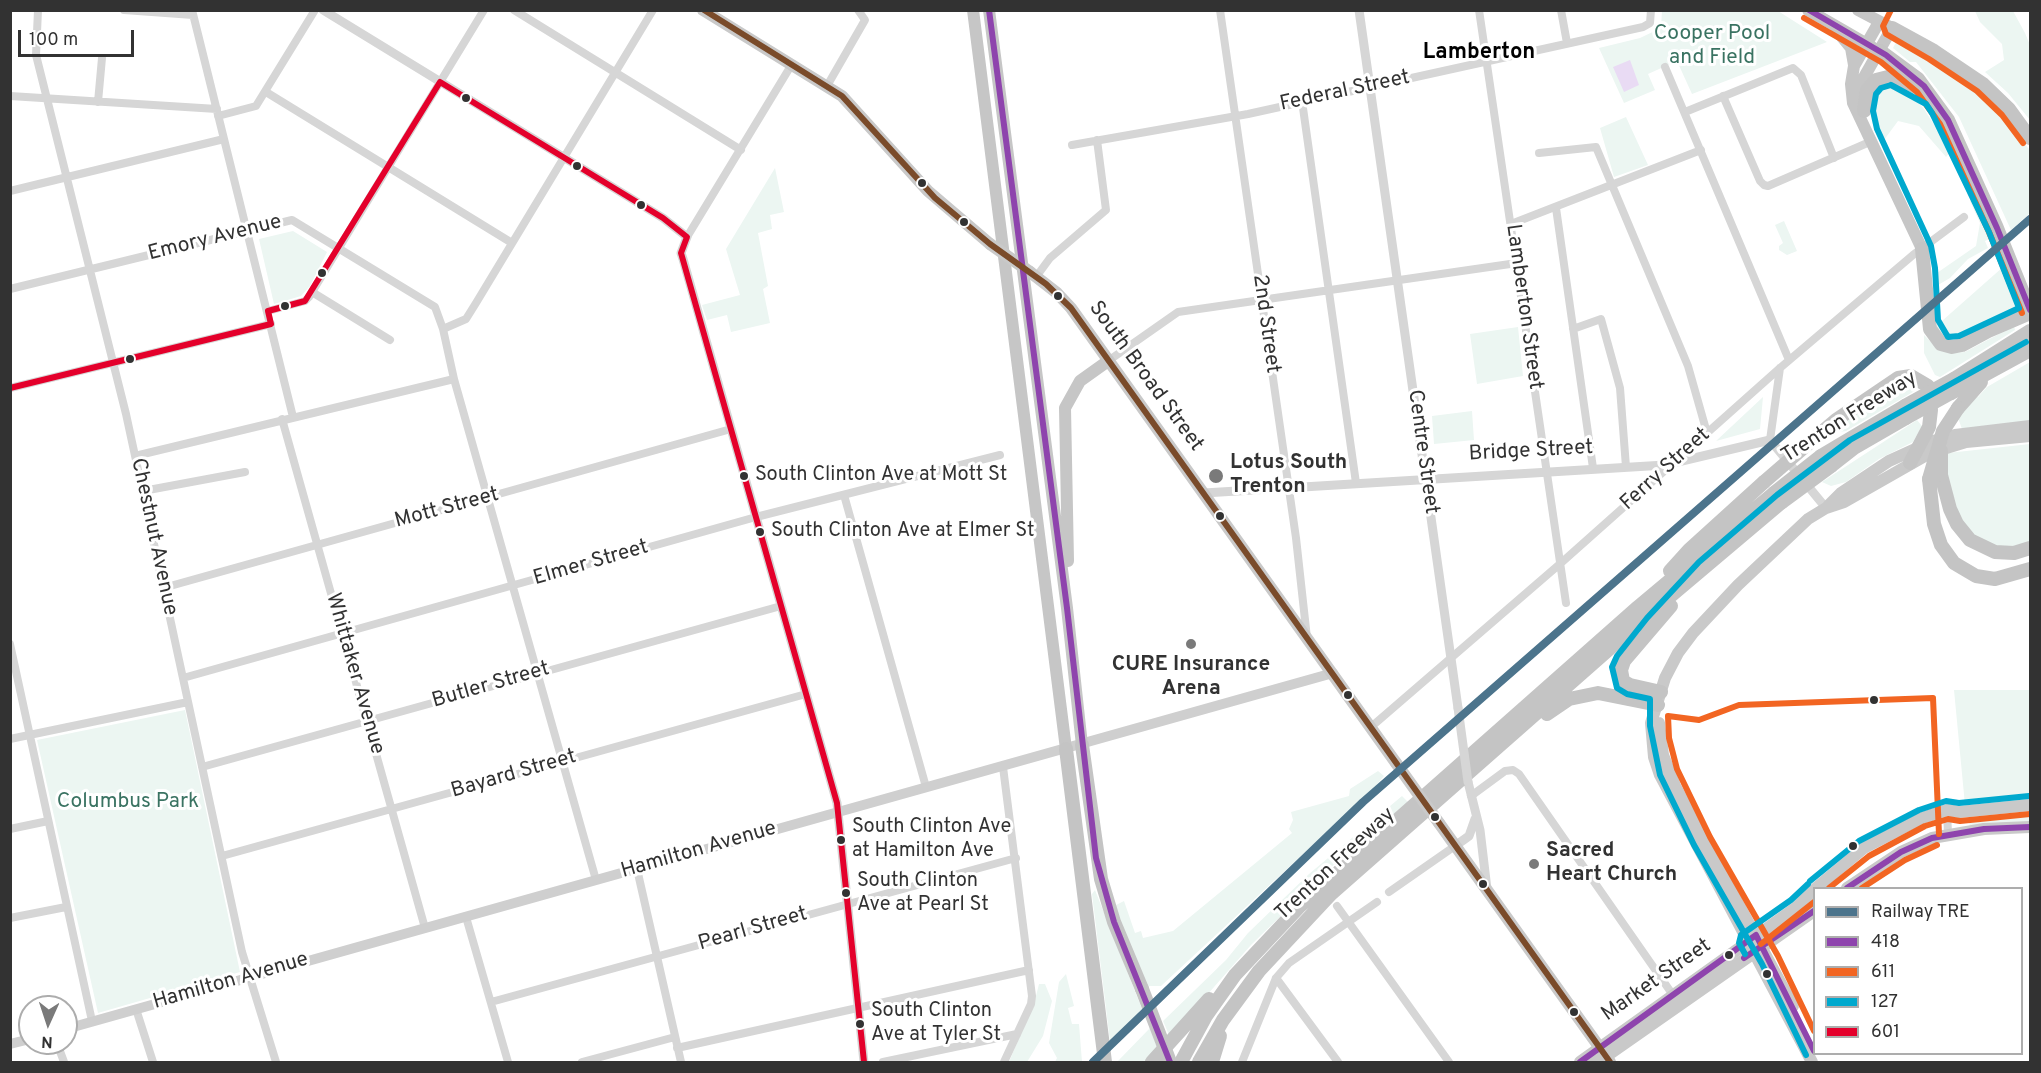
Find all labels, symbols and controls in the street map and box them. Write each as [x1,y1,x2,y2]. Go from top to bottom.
scale bar [21,18,136,56]
park label: Cooper Pool and Field [1654,22,1770,72]
text: 100 m [29,29,78,52]
district label: Lamberton [1423,41,1535,67]
street label: Federal Street [1278,66,1412,118]
unlabelled marker [460,92,472,104]
unlabelled marker [571,160,583,172]
unlabelled marker [916,177,928,189]
unlabelled marker [635,199,647,211]
street label: Emory Avenue [146,210,284,268]
unlabelled marker [958,216,970,228]
street label: Lamberton Street [1499,223,1547,391]
unlabelled marker [316,267,328,279]
street label: 2nd Street [1246,273,1284,375]
unlabelled marker [1052,290,1064,302]
street label: South Broad Street [1082,297,1208,457]
unlabelled marker [279,300,291,312]
unlabelled marker [124,353,136,365]
street label: Trenton Freeway [1778,366,1922,470]
street label: Centre Street [1401,388,1443,516]
street label: Ferry Street [1616,423,1716,517]
street label: Bridge Street [1468,436,1594,468]
place label: Lotus South Trenton [1230,451,1347,501]
street label: Chestnut Avenue [124,456,182,618]
place label: South Clinton Ave at Mott St [755,464,1007,488]
marker: Lotus South Trenton [1207,467,1225,485]
marker: South Clinton Ave at Mott St [738,470,750,482]
street label: Mott Street [392,483,502,535]
unlabelled marker [1214,510,1226,522]
place label: South Clinton Ave at Elmer St [771,520,1035,544]
marker: South Clinton Ave at Elmer St [754,526,766,538]
street label: Elmer Street [531,536,651,592]
street label: Whittaker Avenue [319,590,389,758]
marker: CURE Insurance Arena [1184,637,1198,651]
place label: CURE Insurance Arena [1112,653,1270,703]
street label: Butler Street [429,657,553,715]
unlabelled marker [1342,689,1354,701]
unlabelled marker [1868,694,1880,706]
street label: Bayard Street [448,745,580,805]
park label: Columbus Park [57,790,199,816]
street label: Trenton Freeway [1271,803,1401,927]
unlabelled marker [1429,811,1441,823]
place label: South Clinton Ave at Hamilton Ave [852,816,1011,863]
street label: Hamilton Avenue [618,817,780,885]
marker: South Clinton Ave at Hamilton Ave [835,834,847,846]
place label: Sacred Heart Church [1546,839,1677,889]
unlabelled marker [1847,840,1859,852]
marker: Sacred Heart Church [1527,857,1541,871]
place label: South Clinton Ave at Pearl St [857,870,989,917]
unlabelled marker [1477,878,1489,890]
marker: South Clinton Ave at Pearl St [840,887,852,899]
legend [1813,887,2023,1055]
text: Railway TRE [1871,901,1970,924]
street label: Pearl Street [696,902,810,958]
text: 418 [1871,931,1900,954]
street label: Market Street [1597,934,1717,1028]
street label: Hamilton Avenue [150,948,312,1016]
unlabelled marker [1723,949,1735,961]
text: 611 [1871,961,1895,984]
unlabelled marker [1761,968,1773,980]
text: 127 [1871,991,1898,1014]
north arrow [18,995,78,1055]
place label: South Clinton Ave at Tyler St [871,1000,1001,1047]
unlabelled marker [1568,1006,1580,1018]
marker: South Clinton Ave at Tyler St [854,1018,866,1030]
text: 601 [1871,1021,1900,1044]
text: N [41,1031,53,1051]

